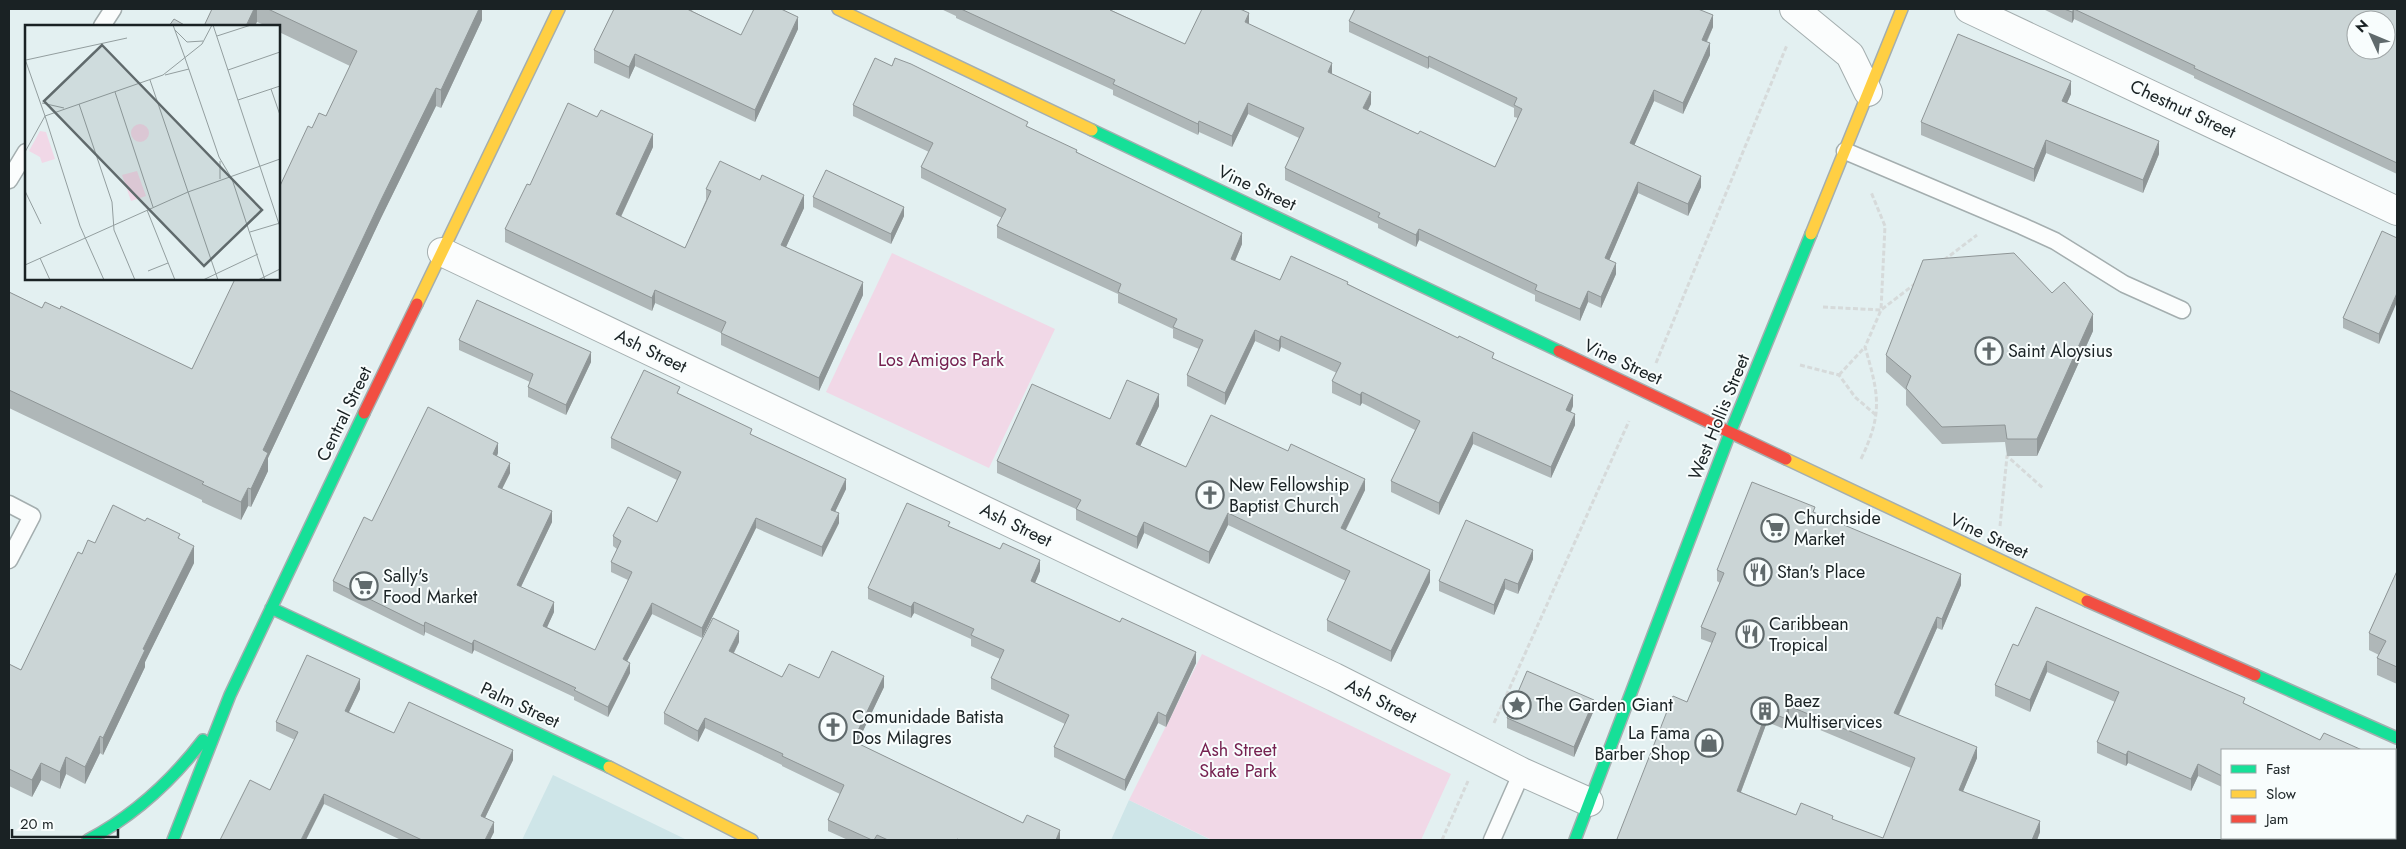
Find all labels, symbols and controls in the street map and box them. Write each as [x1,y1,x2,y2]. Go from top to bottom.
north arrow [2346,10,2396,60]
text: N [2351,15,2373,37]
inset map [25,25,280,280]
street label: Chestnut Street [2126,73,2241,145]
street label: Vine Street [1214,159,1301,218]
street label: Ash Street [611,322,692,380]
street label: Vine Street [1580,333,1667,392]
church icon: Saint Aloysius [1974,336,2004,366]
place label: Saint Aloysius [2008,338,2113,364]
park label: Los Amigos Park [878,347,1004,373]
street label: West Hollis Street [1682,349,1756,484]
street label: Central Street [310,362,378,466]
place label: New Fellowship Baptist Church [1229,472,1349,519]
church icon: New Fellowship Baptist Church [1195,480,1225,510]
street label: Ash Street [976,496,1057,554]
place label: Churchside Market [1794,505,1881,552]
street label: Vine Street [1946,507,2033,566]
supermarket icon: Churchside Market [1760,513,1790,543]
restaurant icon: Stan's Place [1743,557,1773,587]
place label: Stan's Place [1777,559,1865,585]
place label: Sally's Food Market [383,563,478,610]
supermarket icon: Sally's Food Market [349,571,379,601]
place label: Caribbean Tropical [1769,611,1849,658]
restaurant icon: Caribbean Tropical [1735,619,1765,649]
street label: Ash Street [1341,672,1422,730]
street label: Palm Street [476,675,564,735]
place label: Baez Multiservices [1784,688,1882,735]
place icon: The Garden Giant [1502,690,1532,720]
place label: The Garden Giant [1536,692,1673,718]
building icon: Baez Multiservices [1750,696,1780,726]
place label: Comunidade Batista Dos Milagres [852,704,1004,751]
church icon: Comunidade Batista Dos Milagres [818,712,848,742]
place label: La Fama Barber Shop [1595,720,1690,767]
shop icon: La Fama Barber Shop [1694,728,1724,758]
park label: Ash Street Skate Park [1199,737,1277,784]
legend [2221,749,2396,839]
text: Fast [2266,758,2290,780]
text: Slow [2266,783,2297,805]
scale bar [12,806,119,838]
text: Jam [2264,808,2289,830]
text: 20 m [20,813,54,835]

